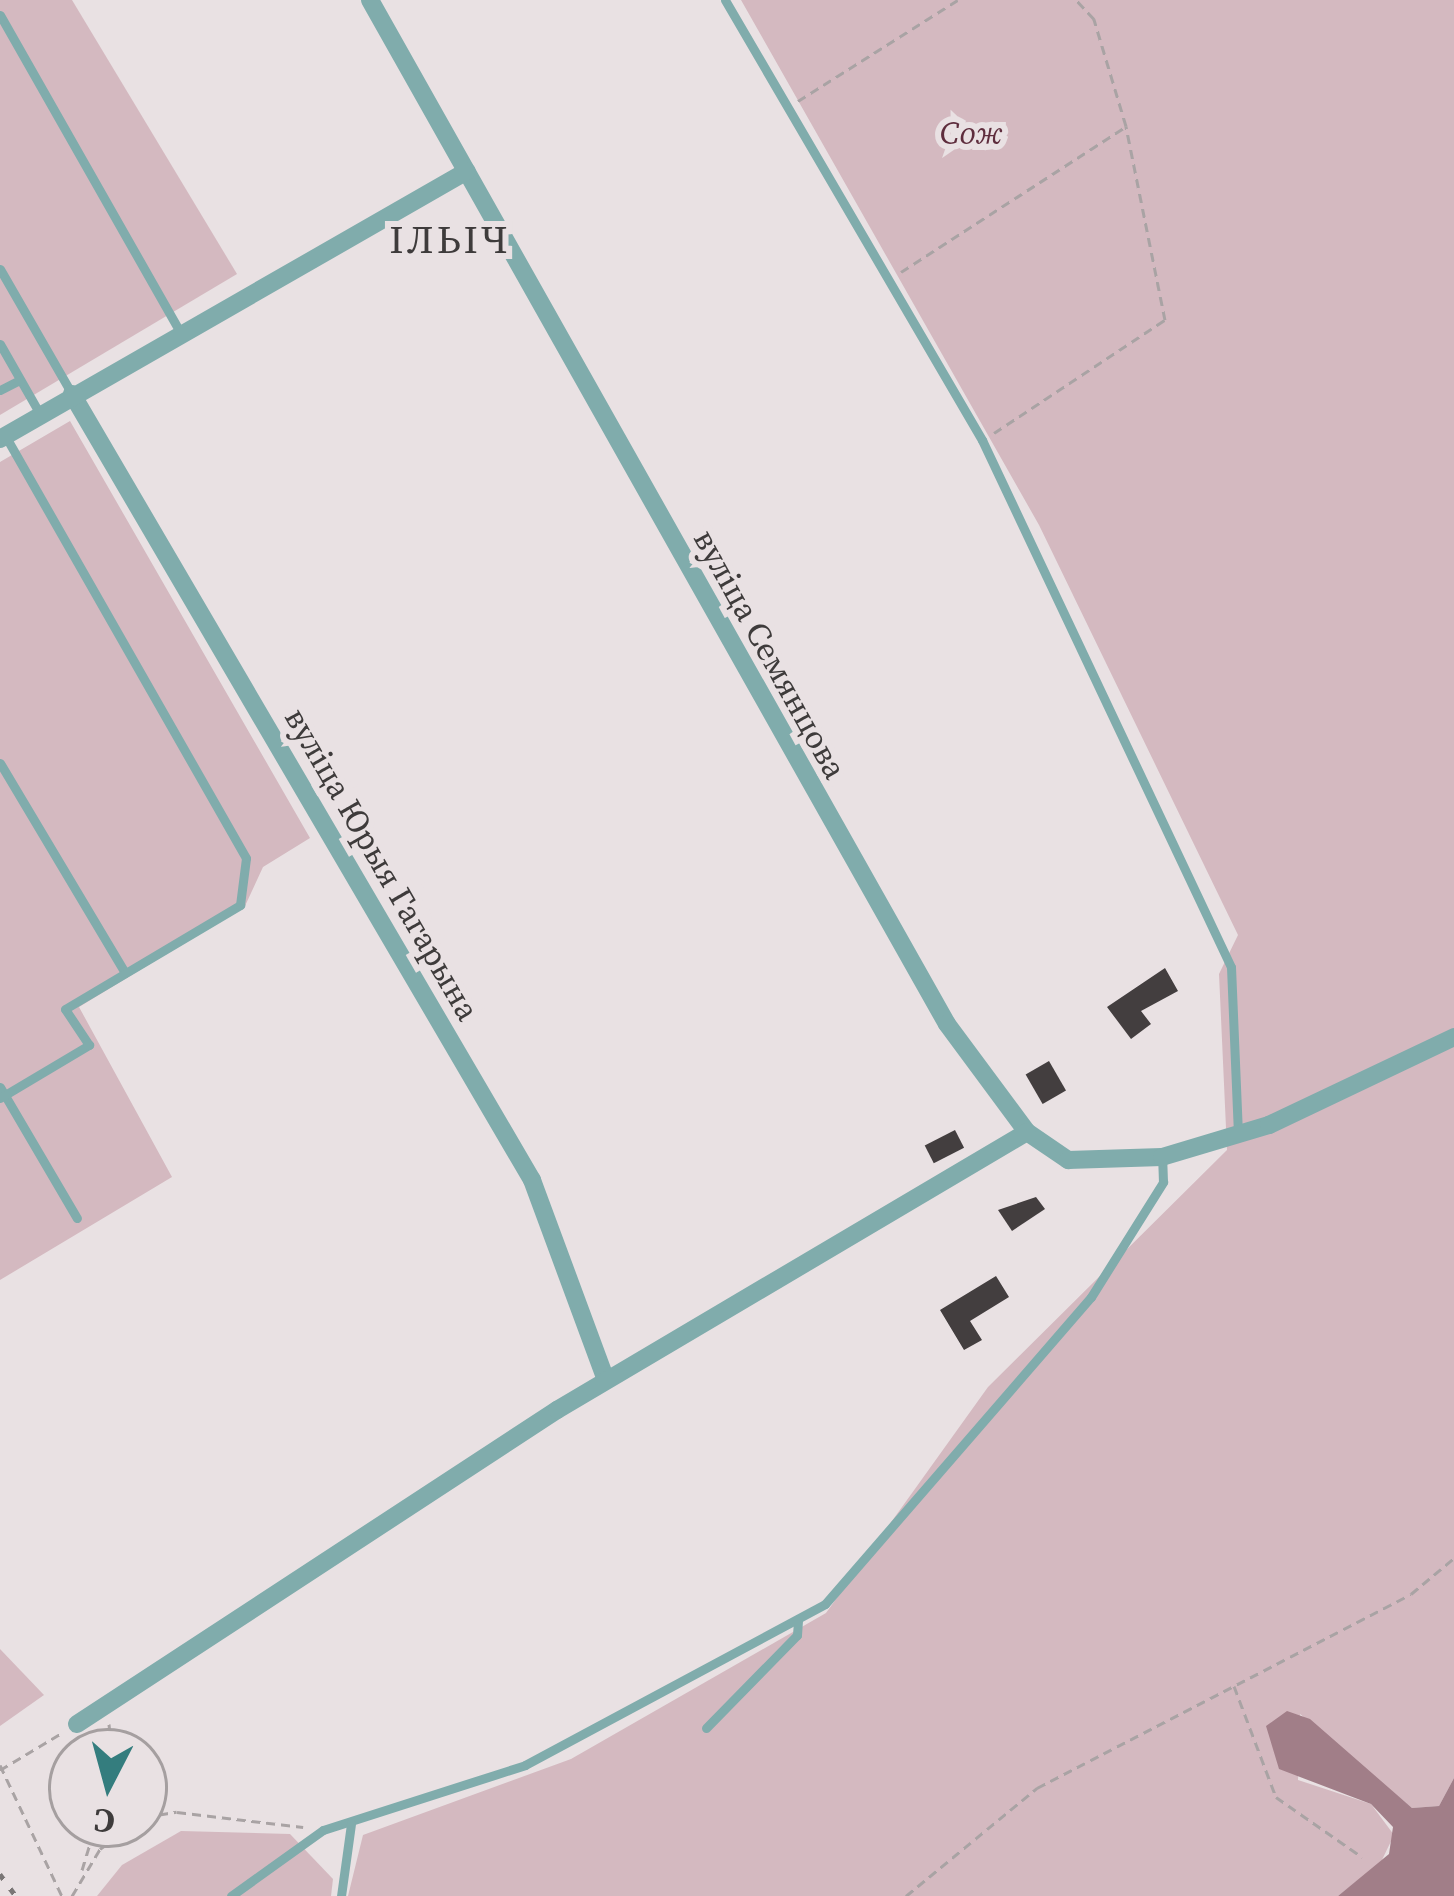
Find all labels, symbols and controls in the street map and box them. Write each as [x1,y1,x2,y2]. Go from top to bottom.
park label: Сож [940,113,1002,153]
district label: ІЛЬІЧ [389,217,511,263]
street label: вуліца Семянцова [685,522,855,786]
street label: вуліца Юрыя Гагарына [276,701,488,1027]
north arrow [48,1728,168,1848]
text: С [92,1798,117,1845]

